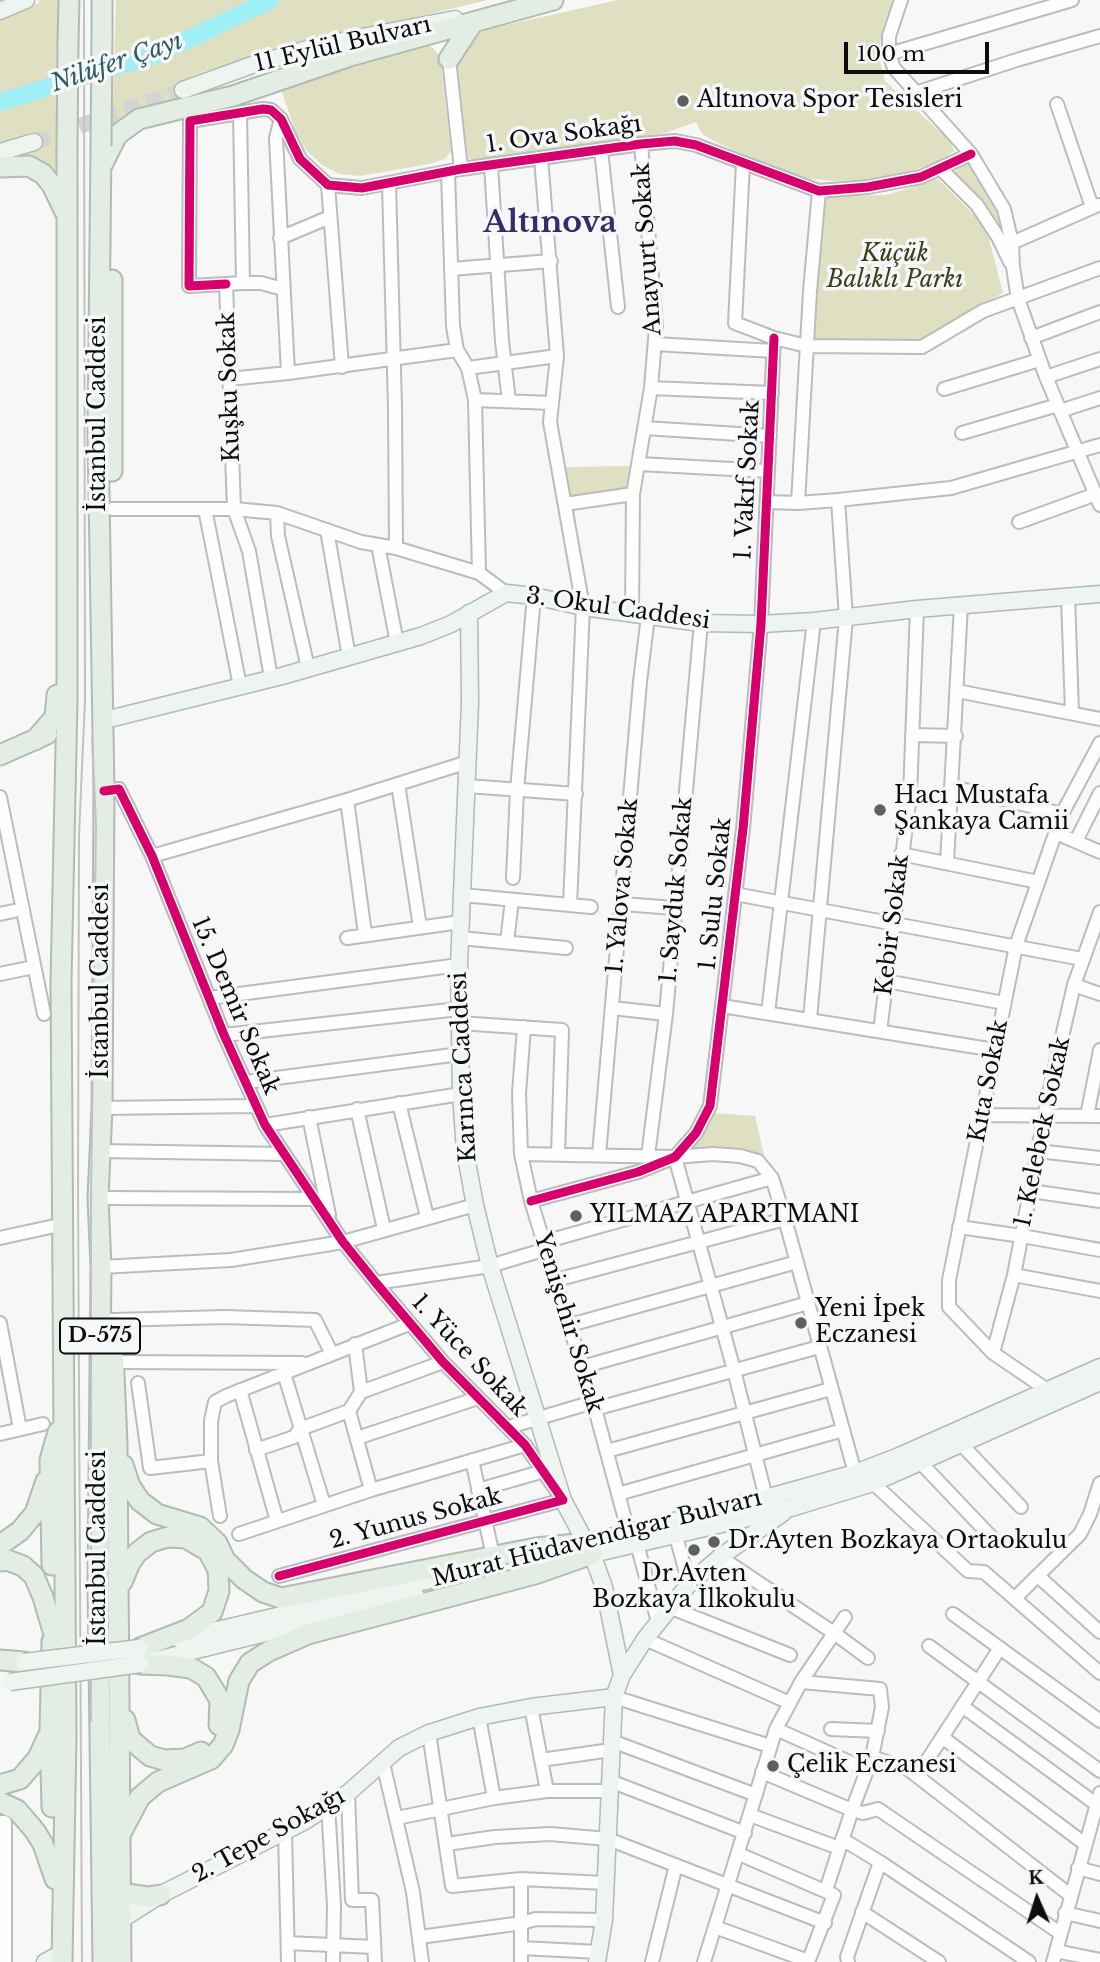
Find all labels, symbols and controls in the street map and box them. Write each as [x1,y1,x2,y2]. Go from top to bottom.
street label: 11 Eylül Bulvarı [252,11,434,79]
water label: Nilüfer Çayı [47,27,187,99]
scale bar [848,28,993,72]
text: 100 m [857,41,925,67]
place label: Altınova Spor Tesisleri [697,87,963,115]
marker: Altınova Spor Tesisleri [675,93,691,109]
street label: 1. Ova Sokağı [485,110,643,160]
street label: Anayurt Sokak [628,162,668,336]
district label: Altınova [483,206,617,242]
park label: Küçük Balıklı Parkı [827,241,963,295]
street label: Kuşku Sokak [214,311,246,463]
street label: İstanbul Caddesi [85,316,113,512]
street label: 1. Vakıf Sokak [730,399,766,561]
street label: 3. Okul Caddesi [524,582,712,636]
place label: Hacı Mustafa Şankaya Camii [894,783,1069,837]
street label: 1. Sayduk Sokak [655,796,699,984]
street label: 1. Yalova Sokak [602,797,644,975]
marker: Hacı Mustafa Şankaya Camii [872,802,888,818]
street label: 1. Sulu Sokak [694,816,738,972]
street label: Kebir Sokak [871,853,915,997]
street label: İstanbul Caddesi [88,883,116,1079]
street label: 15. Demir Sokak [185,913,285,1099]
street label: Karınca Caddesi [445,971,483,1163]
street label: Kıta Sokak [964,1017,1014,1145]
street label: 1. Kelebek Sokak [1009,1034,1077,1230]
place label: YILMAZ APARTMANI [590,1202,859,1230]
marker: YILMAZ APARTMANI [568,1208,584,1224]
street label: Yenişehir Sokak [527,1229,609,1417]
street label: 1. Yüce Sokak [405,1289,533,1423]
place label: Yeni İpek Eczanesi [815,1296,925,1350]
marker: Yeni İpek Eczanesi [793,1315,809,1331]
road number: D-575 [60,1318,140,1354]
street label: İstanbul Caddesi [85,1450,113,1646]
street label: 2. Yunus Sokak [327,1483,505,1555]
street label: Murat Hüdavendigar Bulvarı [429,1485,765,1593]
place label: Dr.Ayten Bozkaya Ortaokulu [728,1528,1067,1556]
marker: Dr.Ayten Bozkaya Ortaokulu [706,1534,722,1550]
marker: Dr.Ayten Bozkaya İlkokulu [686,1542,702,1558]
place label: Dr.Ayten Bozkaya İlkokulu [592,1561,796,1615]
place label: Çelik Eczanesi [787,1752,957,1780]
marker: Çelik Eczanesi [765,1758,781,1774]
street label: 2. Tepe Sokağı [188,1783,350,1889]
north arrow [1002,1864,1072,1934]
text: K [1027,1866,1044,1889]

